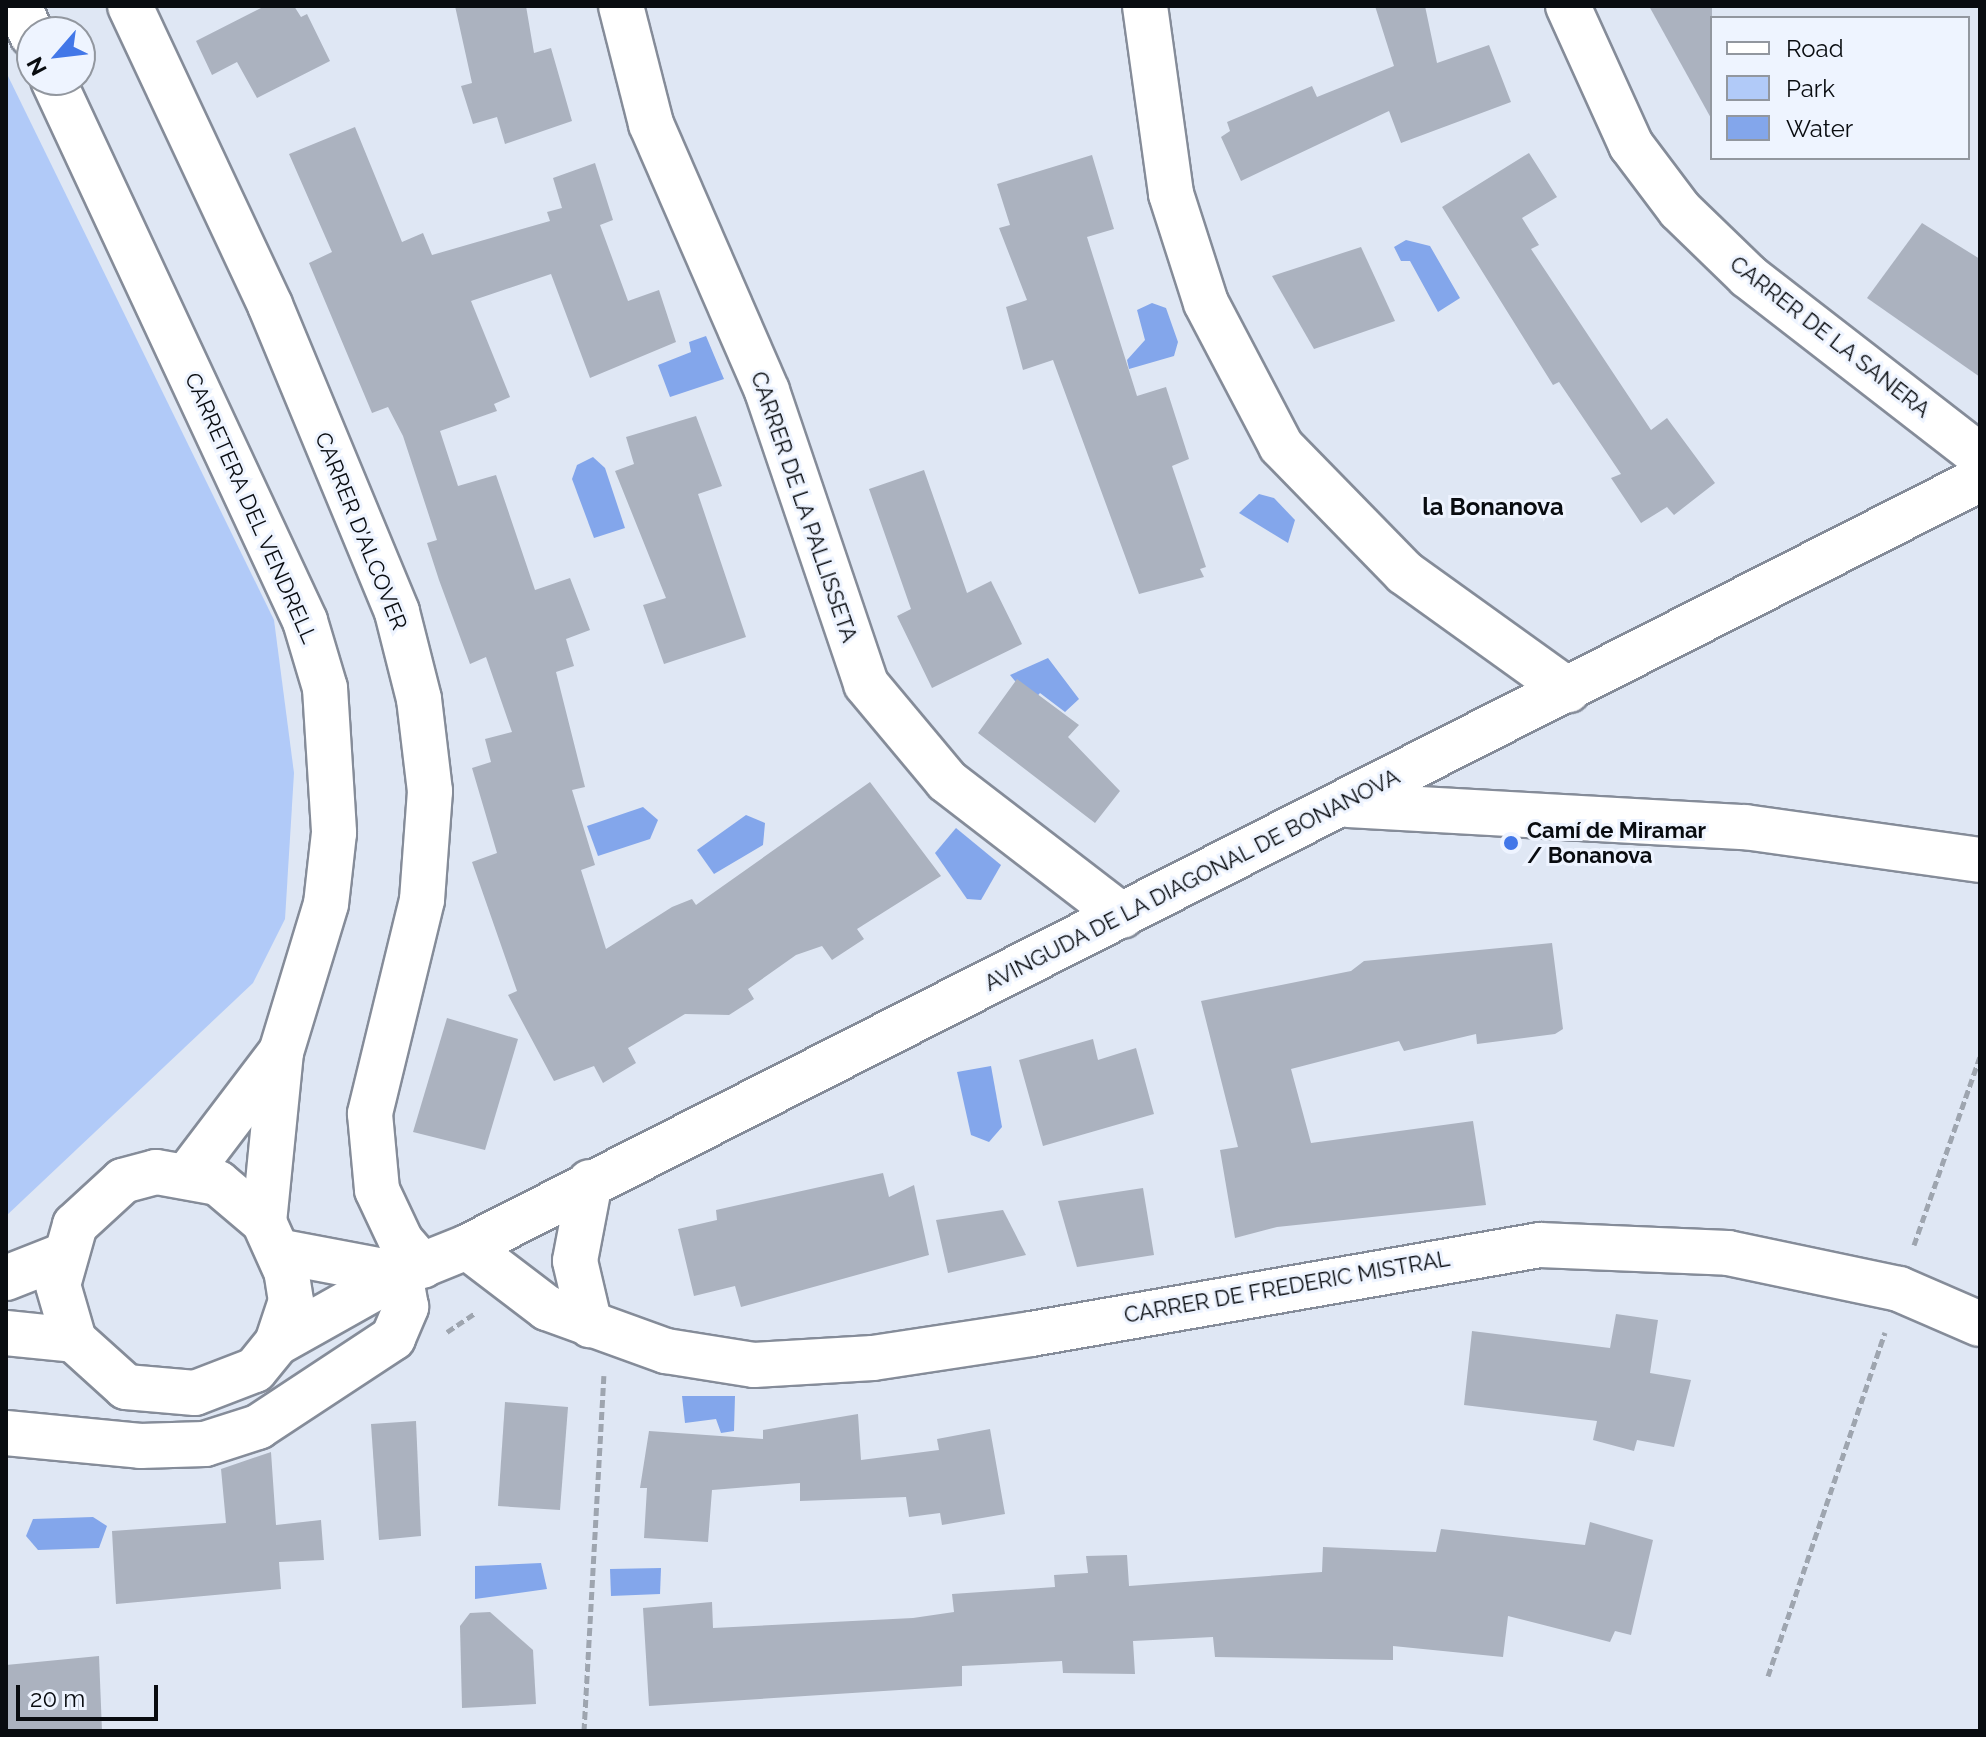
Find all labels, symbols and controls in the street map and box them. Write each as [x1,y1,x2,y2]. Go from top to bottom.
north arrow [16,16,96,96]
legend [1710,16,1970,160]
text: Road [1786,34,1844,63]
text: N [21,53,52,80]
text: Park [1786,74,1835,103]
text: Water [1786,114,1853,143]
street label: CARRER DE LA SANERA [1724,250,1936,424]
street label: CARRETERA DEL VENDRELL [179,368,323,648]
street label: CARRER DE LA PALLISSETA [745,368,863,646]
street label: CARRER D'ALCOVER [309,428,413,634]
district label: la Bonanova [1422,493,1564,521]
street label: AVINGUDA DE LA DIAGONAL DE BONANOVA [979,763,1405,997]
place label: Camí de Miramar / Bonanova [1527,817,1706,868]
marker: Camí de Miramar / Bonanova [1502,834,1520,852]
street label: CARRER DE FREDERIC MISTRAL [1122,1245,1452,1329]
scale bar [20,1669,162,1719]
text: 20 m [30,1684,85,1713]

